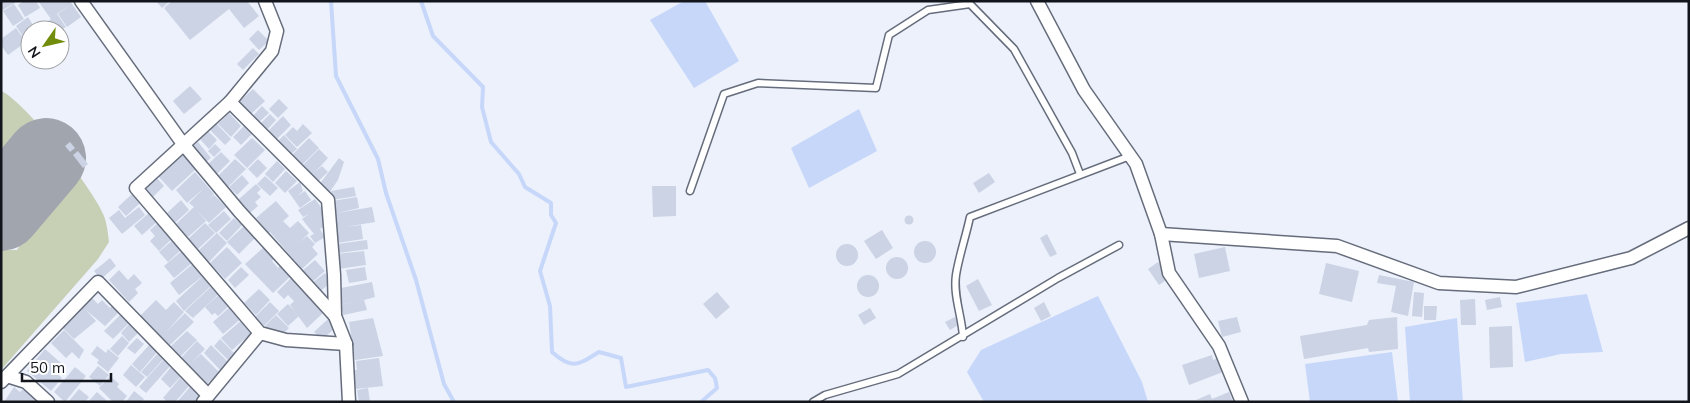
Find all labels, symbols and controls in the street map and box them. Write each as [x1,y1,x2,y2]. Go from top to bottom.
north arrow [20,20,70,70]
text: N [24,43,45,62]
scale bar [22,350,111,382]
text: 50 m [30,358,65,377]

